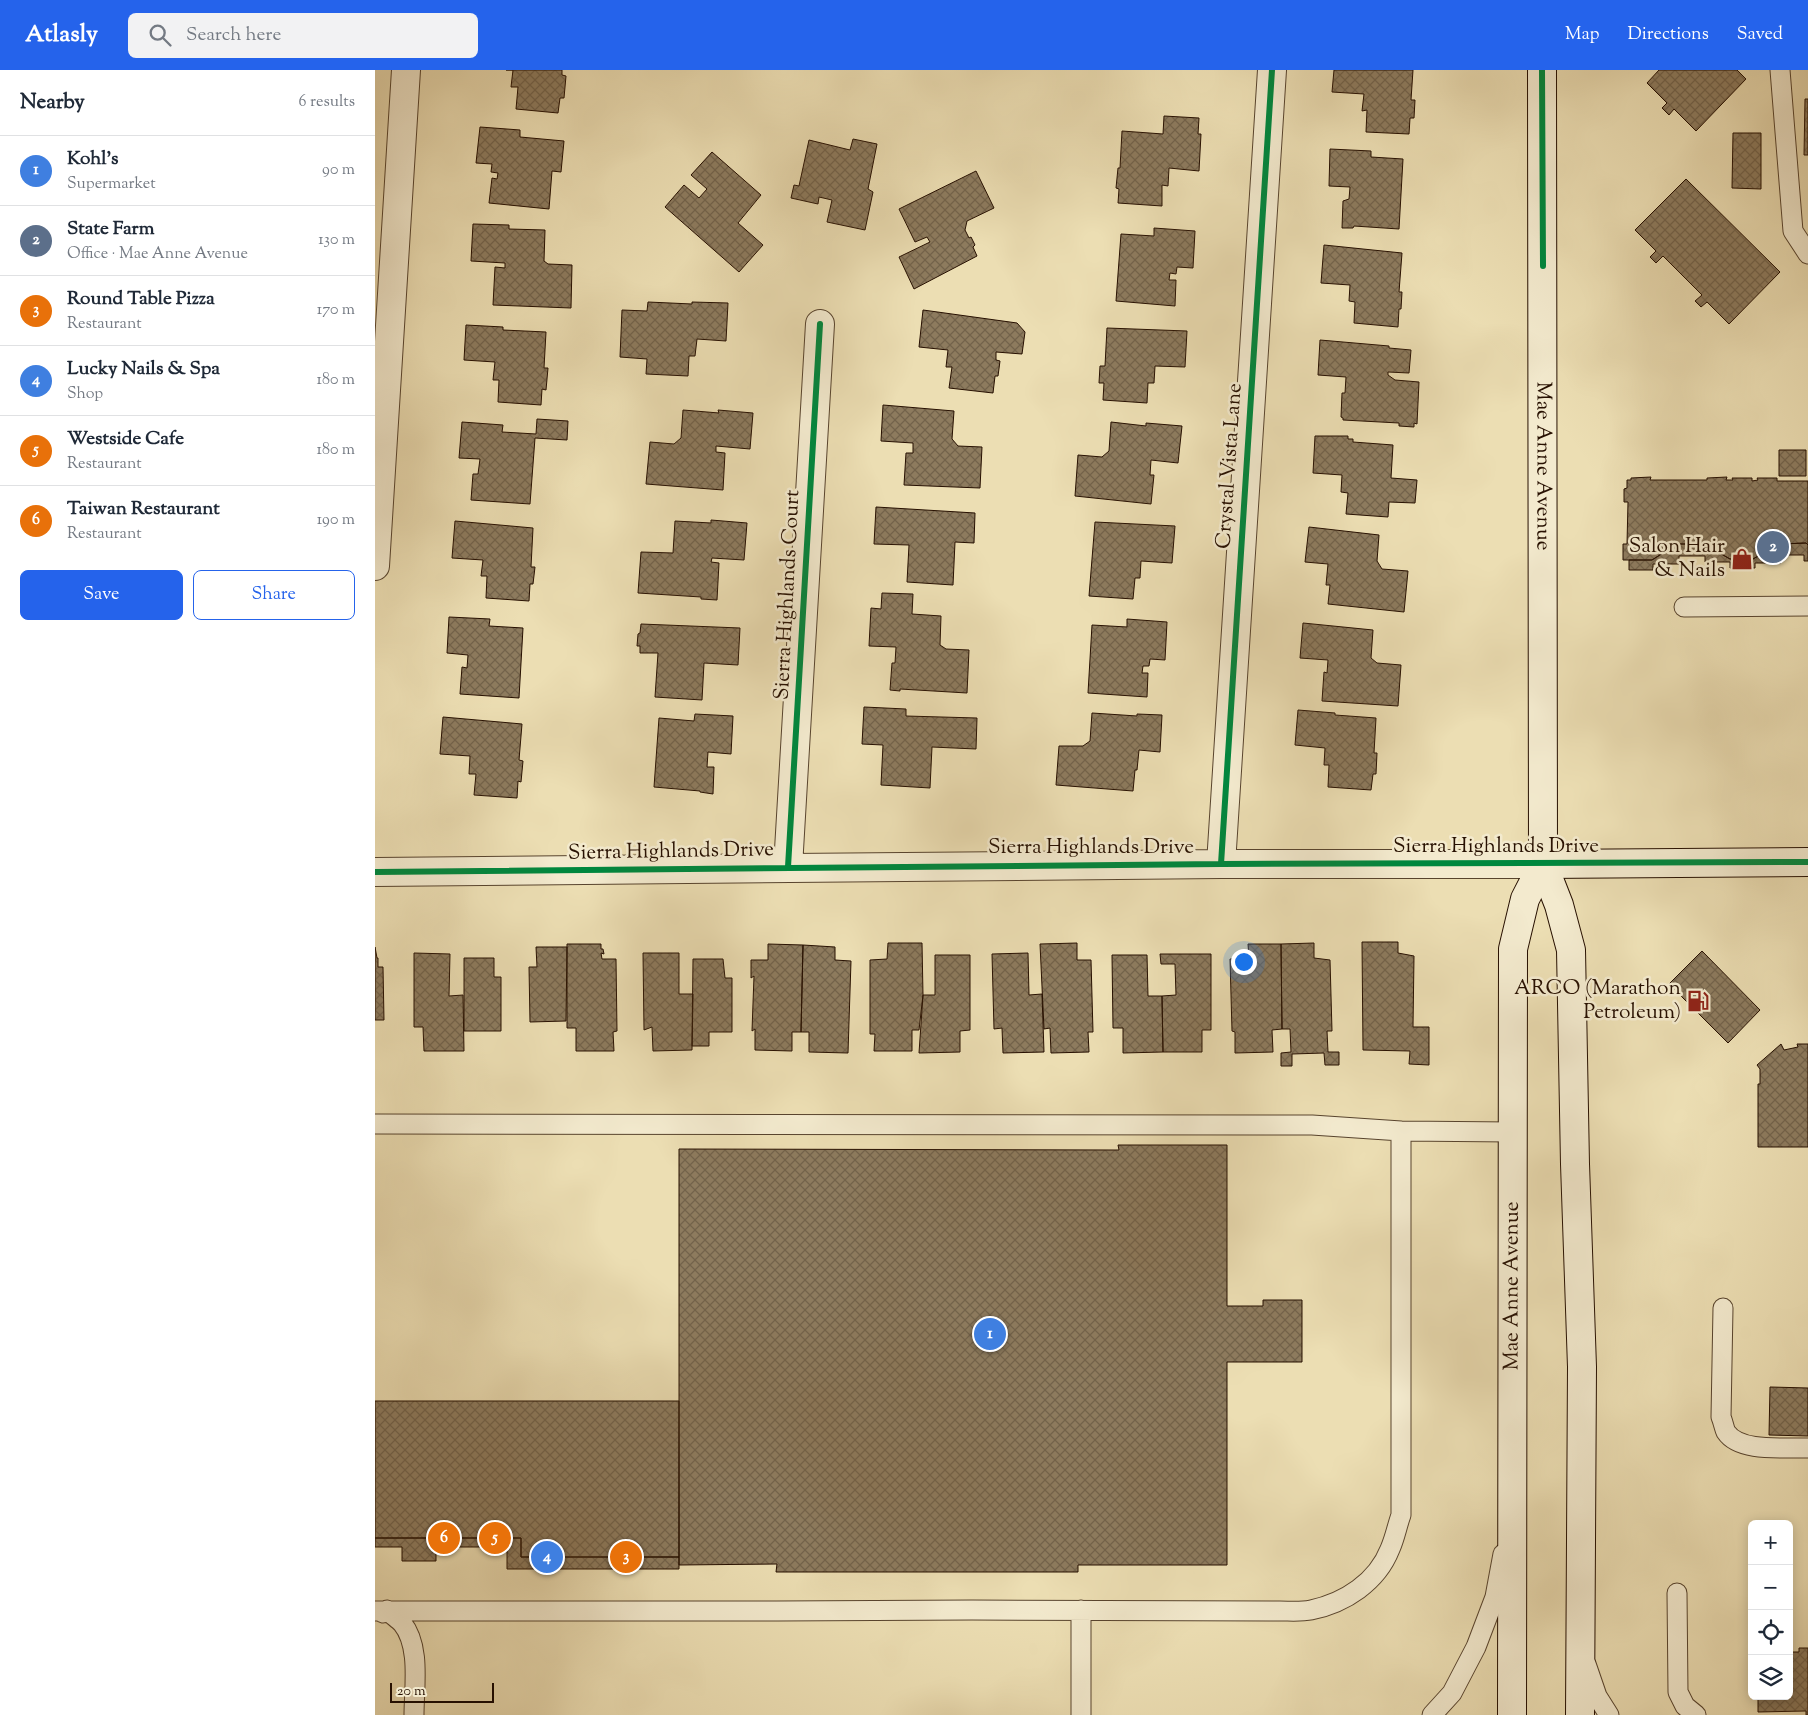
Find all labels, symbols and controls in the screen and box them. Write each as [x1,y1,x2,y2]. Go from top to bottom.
search box [128,13,478,58]
text: Atlasly [25,18,98,52]
icon: search [146,21,174,49]
text: Search here [186,22,281,49]
text: Map [1565,22,1600,48]
text: Directions [1628,22,1709,48]
text: Saved [1737,22,1783,48]
text: Nearby [20,88,85,118]
text: 6 results [299,91,355,114]
text: Kohl's [67,146,118,173]
text: 1 [33,159,39,182]
text: 90 m [322,159,355,182]
text: Supermarket [67,173,156,196]
text: State Farm [67,216,154,243]
text: 2 [32,229,40,252]
text: 130 m [318,229,355,252]
text: Office · Mae Anne Avenue [67,243,248,266]
text: Round Table Pizza [67,286,215,313]
text: 3 [33,299,39,322]
text: 170 m [317,299,355,322]
text: Restaurant [67,313,142,336]
text: Lucky Nails & Spa [67,356,220,383]
text: 4 [32,369,40,392]
text: 180 m [316,369,355,392]
street label: Mae Anne Avenue [1527,381,1558,551]
street label: Crystal Vista Lane [1209,382,1251,550]
text: Shop [67,383,103,406]
text: Westside Cafe [67,426,184,453]
text: 5 [33,439,39,462]
text: 180 m [316,439,355,462]
text: Restaurant [67,453,142,476]
street label: Sierra Highlands Court [768,489,808,701]
text: Taiwan Restaurant [67,496,220,523]
text: 6 [32,509,40,532]
text: 190 m [317,509,355,532]
text: Restaurant [67,523,142,546]
pin: 2 [1757,528,1789,566]
place label: Salon Hair & Nails [1629,532,1725,586]
shop icon: Salon Hair & Nails [1729,546,1755,572]
button: Save [20,570,183,620]
button: Share [193,570,355,620]
street label: Sierra Highlands Drive [1393,832,1599,862]
street label: Sierra Highlands Drive [988,833,1194,863]
street label: Sierra Highlands Drive [568,835,774,869]
your location [1231,949,1257,975]
place label: ARCO (Marathon Petroleum) [1514,974,1681,1028]
fuel station icon: ARCO (Marathon Petroleum) [1685,988,1711,1014]
street label: Mae Anne Avenue [1497,1201,1528,1371]
pin: 1 [974,1315,1006,1353]
pin: 6 [428,1519,460,1557]
pin: 5 [479,1519,511,1557]
map controls [1748,1520,1793,1700]
button: + [1748,1520,1793,1565]
pin: 4 [531,1538,563,1576]
pin: 3 [610,1538,642,1576]
button: − [1748,1565,1793,1610]
button: locate [1748,1610,1793,1655]
button: layers [1748,1655,1793,1700]
scale bar [390,1680,494,1703]
text: 20 m [397,1682,426,1702]

